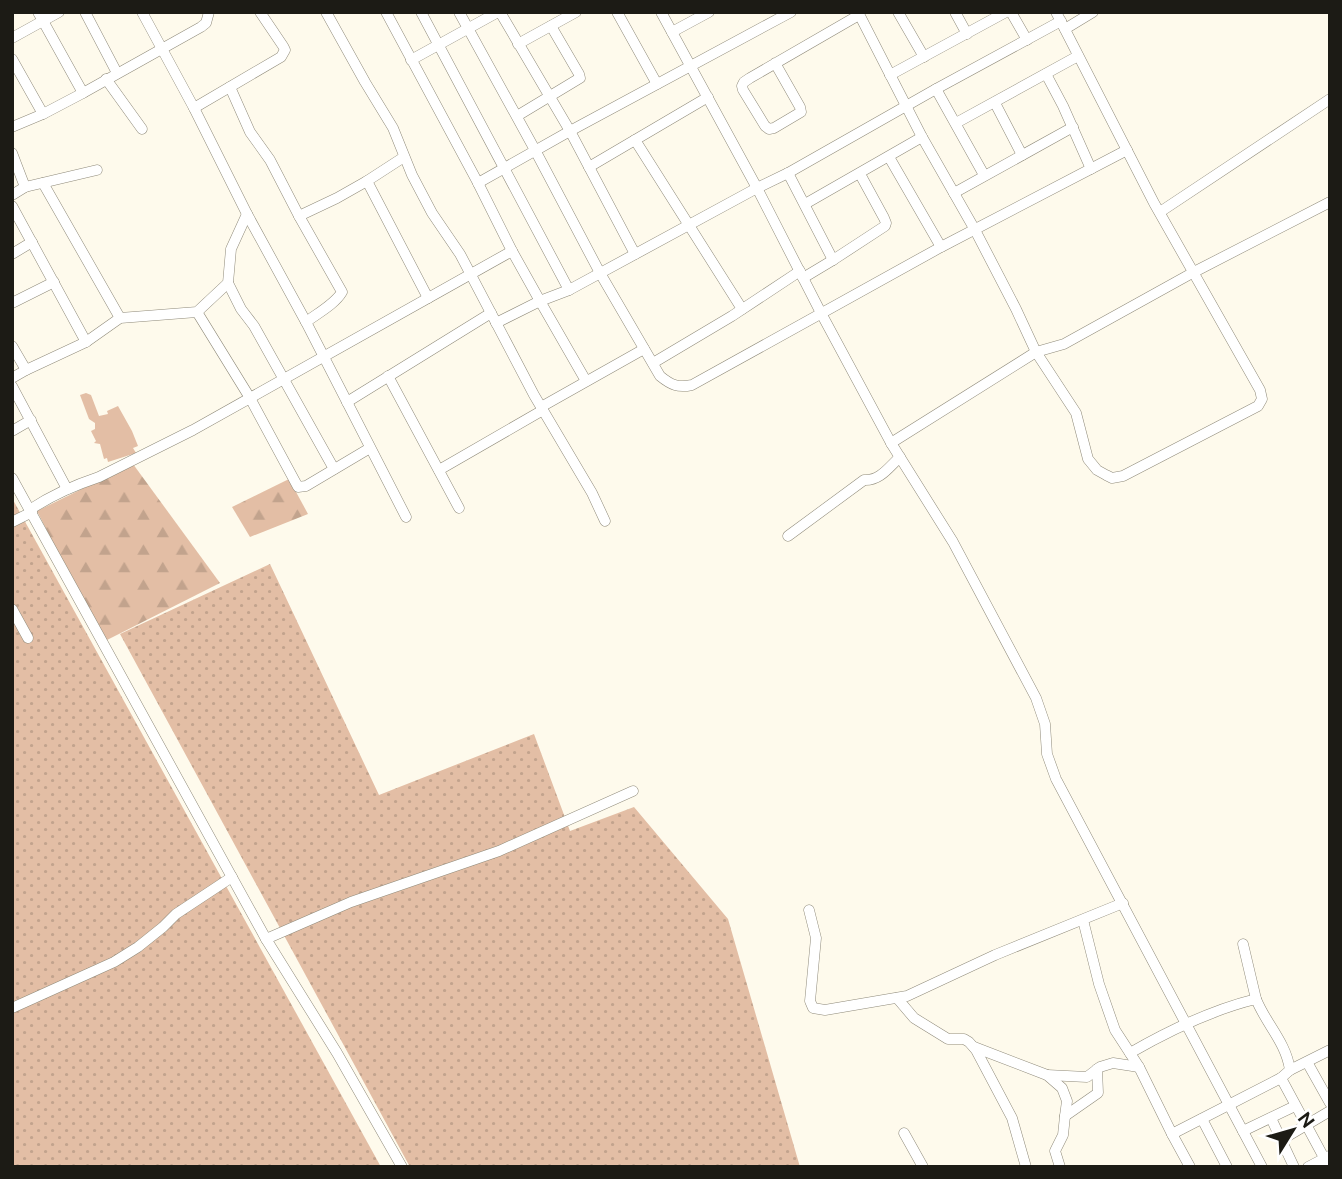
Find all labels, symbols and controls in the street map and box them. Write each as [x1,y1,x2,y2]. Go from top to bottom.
north arrow [1258,1095,1328,1165]
text: N [1294,1107,1320,1132]

